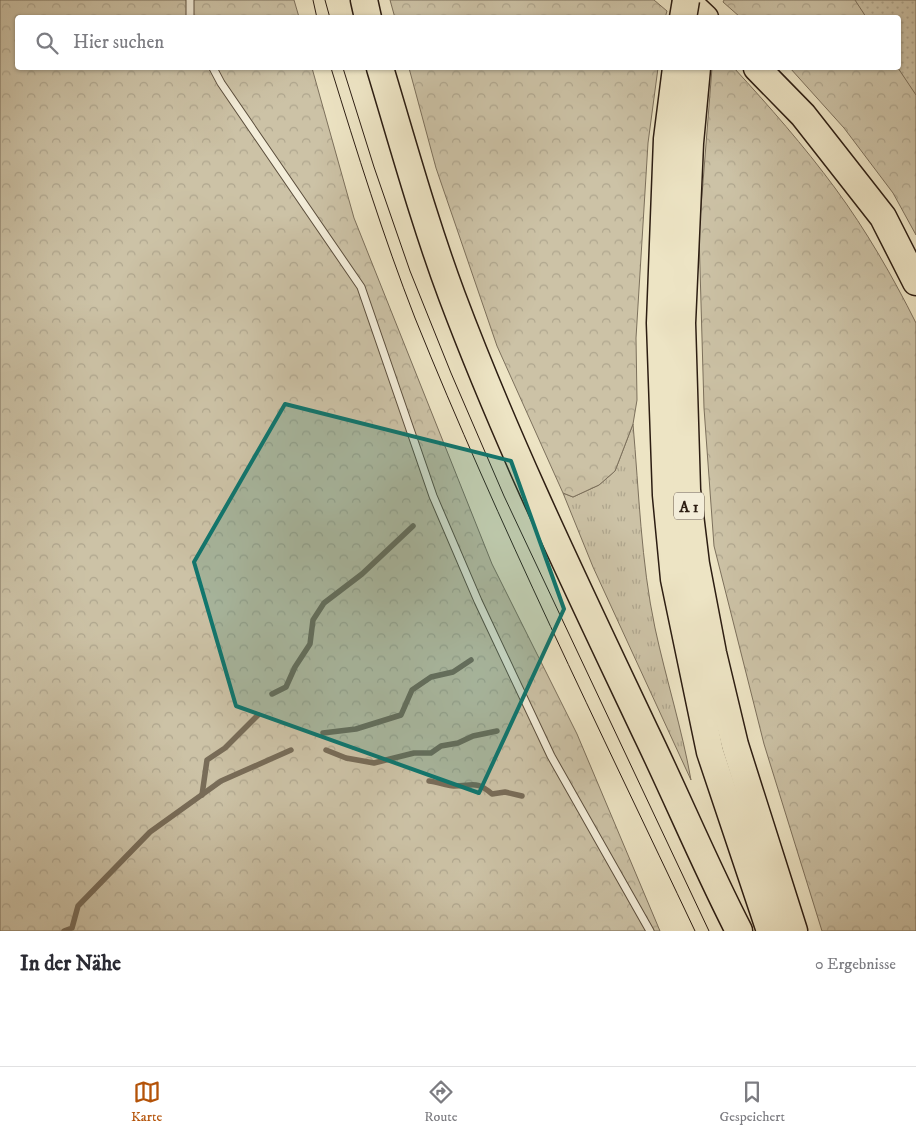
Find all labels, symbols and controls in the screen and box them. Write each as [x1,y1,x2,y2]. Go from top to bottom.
search box [15,15,901,70]
icon: search [33,29,61,57]
text: Hier suchen [73,31,164,54]
road number: A 1 [674,492,704,520]
text: In der Nähe [20,951,121,977]
text: 0 Ergebnisse [815,954,896,974]
tab: Karte [131,1078,162,1126]
tab: Route [424,1078,457,1126]
tab: Gespeichert [719,1078,785,1126]

